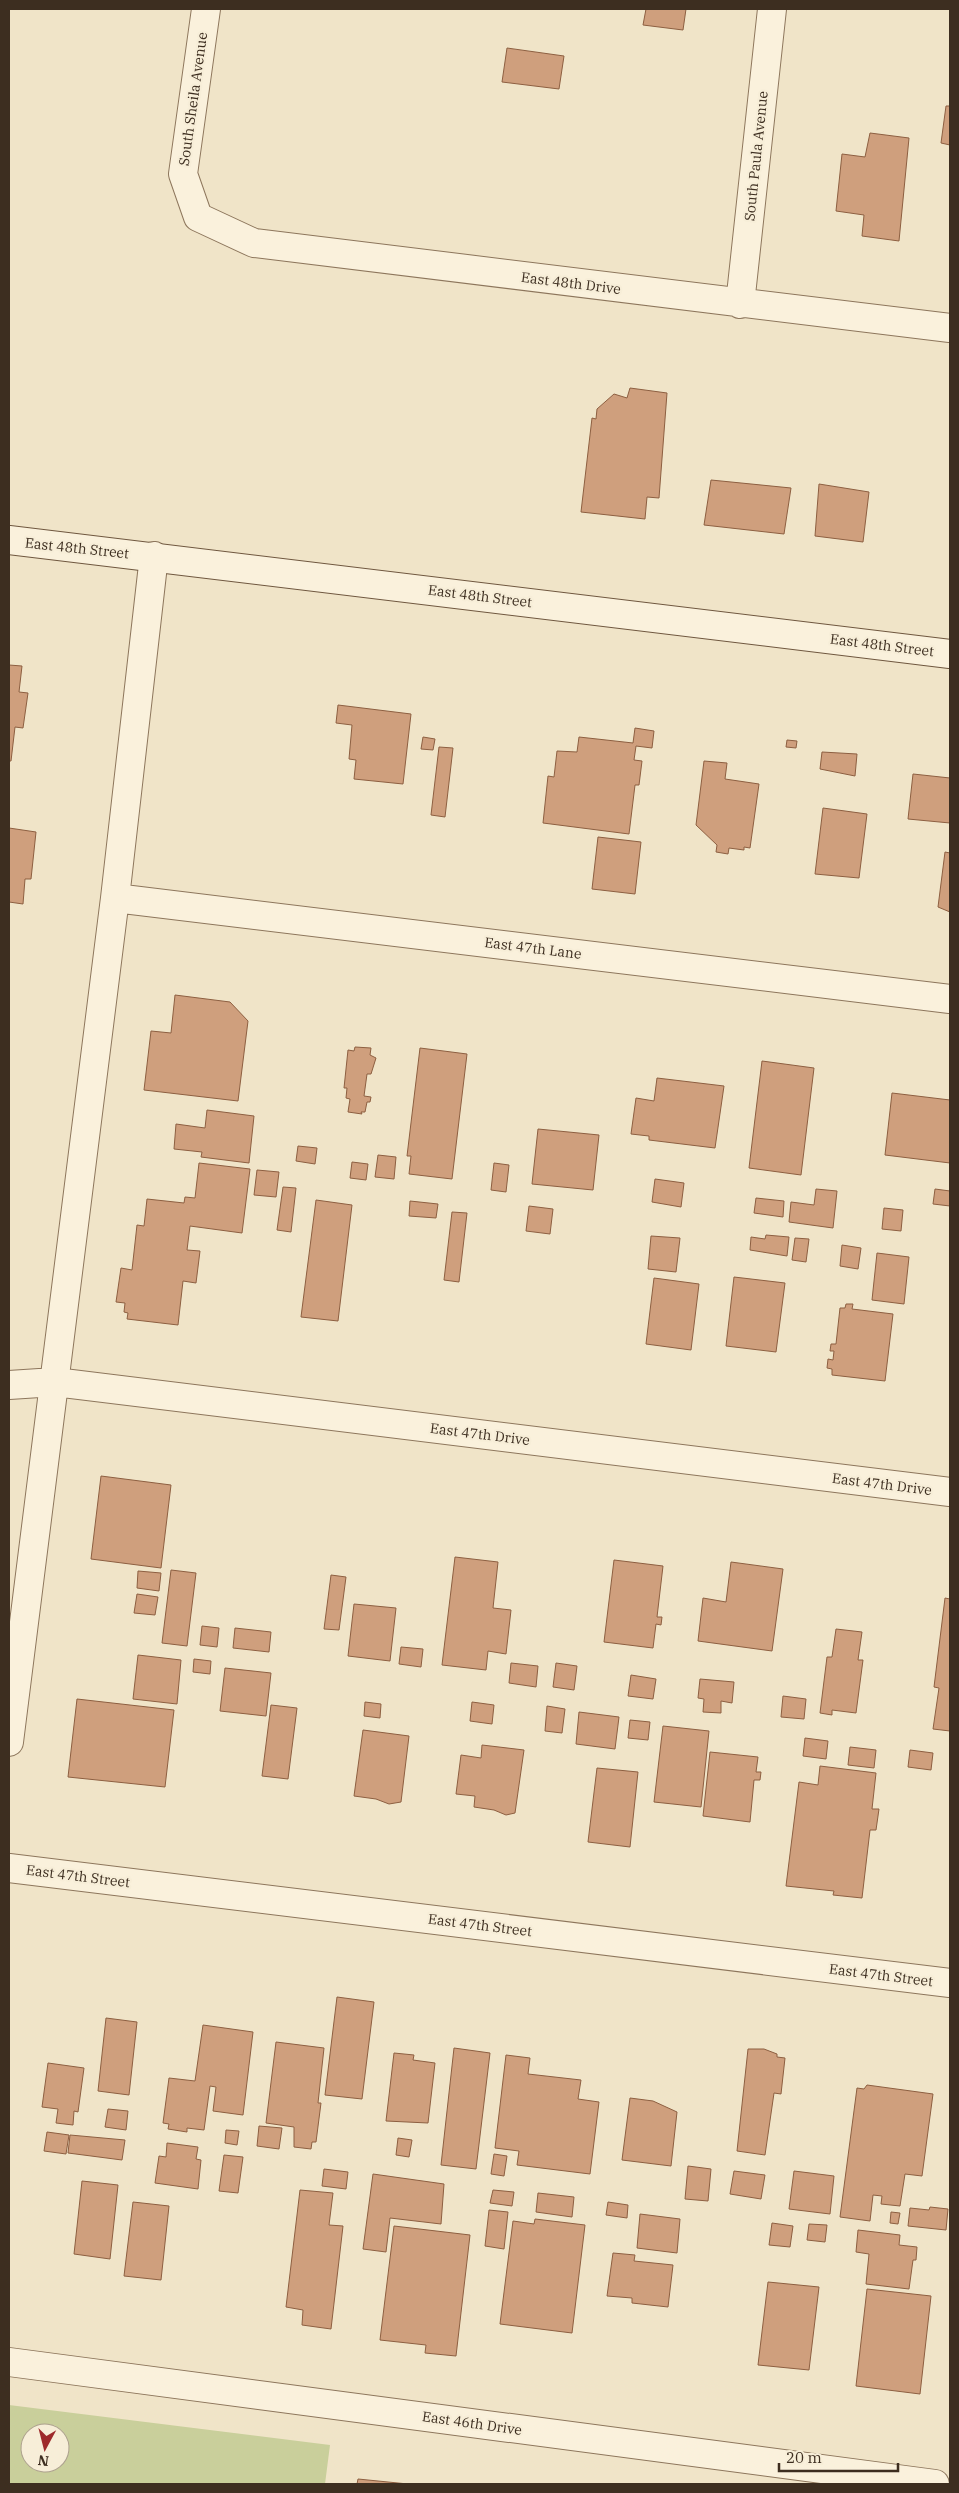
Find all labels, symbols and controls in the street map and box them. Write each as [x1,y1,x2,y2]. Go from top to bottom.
street label: South Sheila Avenue [175,31,211,167]
street label: South Paula Avenue [740,90,772,222]
street label: East 48th Drive [520,268,622,298]
street label: East 48th Street [24,534,130,562]
street label: East 48th Street [427,581,533,611]
street label: East 48th Street [829,630,935,660]
street label: East 47th Lane [483,933,583,963]
street label: East 47th Drive [429,1419,531,1449]
street label: East 47th Drive [831,1469,933,1499]
street label: East 47th Street [25,1861,131,1891]
street label: East 47th Street [427,1910,533,1940]
street label: East 47th Street [828,1960,934,1990]
street label: East 46th Drive [421,2407,523,2439]
north arrow [20,2423,70,2473]
scale bar [779,2440,898,2472]
text: 20 m [786,2448,822,2467]
text: N [37,2451,50,2471]

